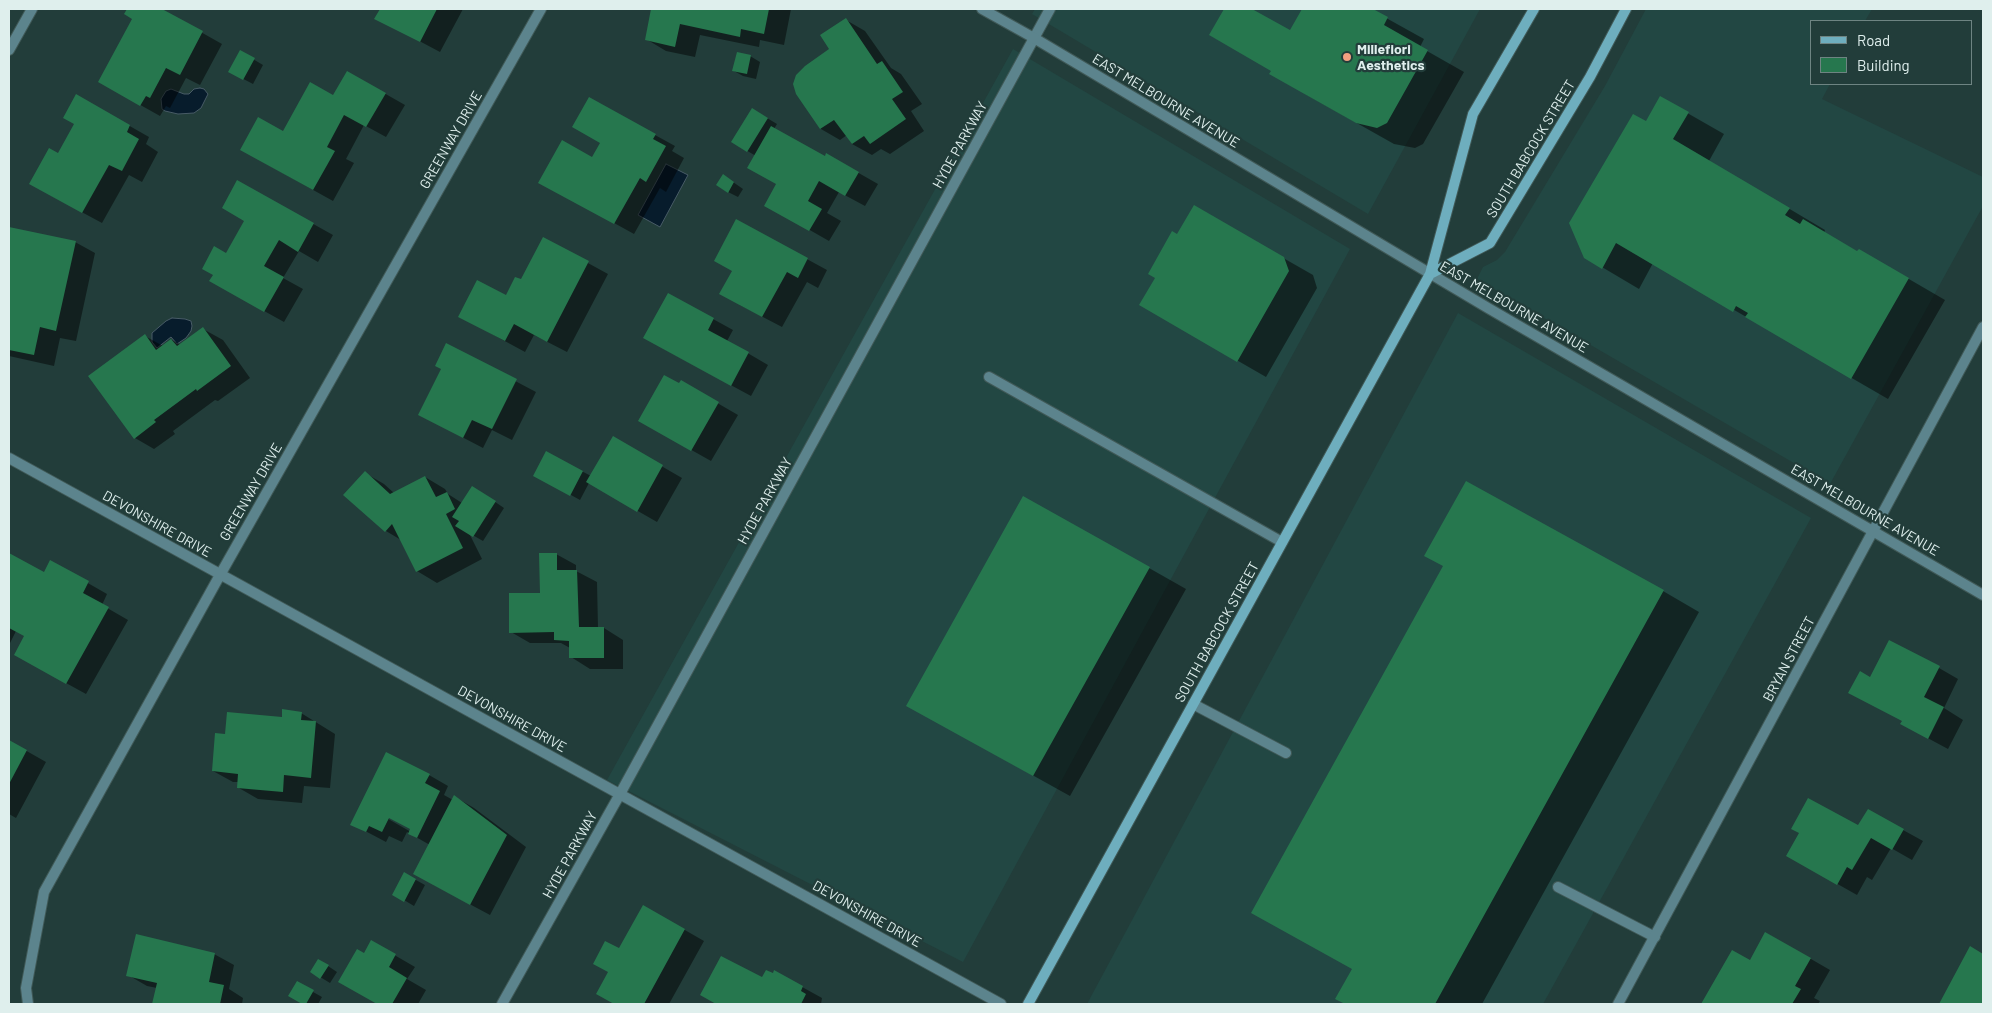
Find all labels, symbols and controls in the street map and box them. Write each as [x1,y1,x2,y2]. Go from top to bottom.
legend [1810,20,1972,85]
text: Road [1857,31,1890,49]
place label: Millefiori Aesthetics [1357,41,1425,74]
street label: EAST MELBOURNE AVENUE [1089,50,1243,152]
marker: Millefiori Aesthetics [1341,51,1353,63]
text: Building [1857,56,1910,74]
street label: SOUTH BABCOCK STREET [1483,77,1579,221]
street label: GREENWAY DRIVE [416,88,486,192]
street label: HYDE PARKWAY [929,99,991,191]
street label: EAST MELBOURNE AVENUE [1437,258,1591,356]
street label: GREENWAY DRIVE [216,440,286,544]
street label: HYDE PARKWAY [734,455,796,547]
street label: EAST MELBOURNE AVENUE [1788,461,1942,559]
street label: DEVONSHIRE DRIVE [100,487,214,561]
street label: SOUTH BABCOCK STREET [1171,559,1263,705]
street label: BRYAN STREET [1760,614,1818,704]
street label: DEVONSHIRE DRIVE [455,682,569,756]
street label: HYDE PARKWAY [539,809,601,901]
street label: DEVONSHIRE DRIVE [810,877,924,951]

